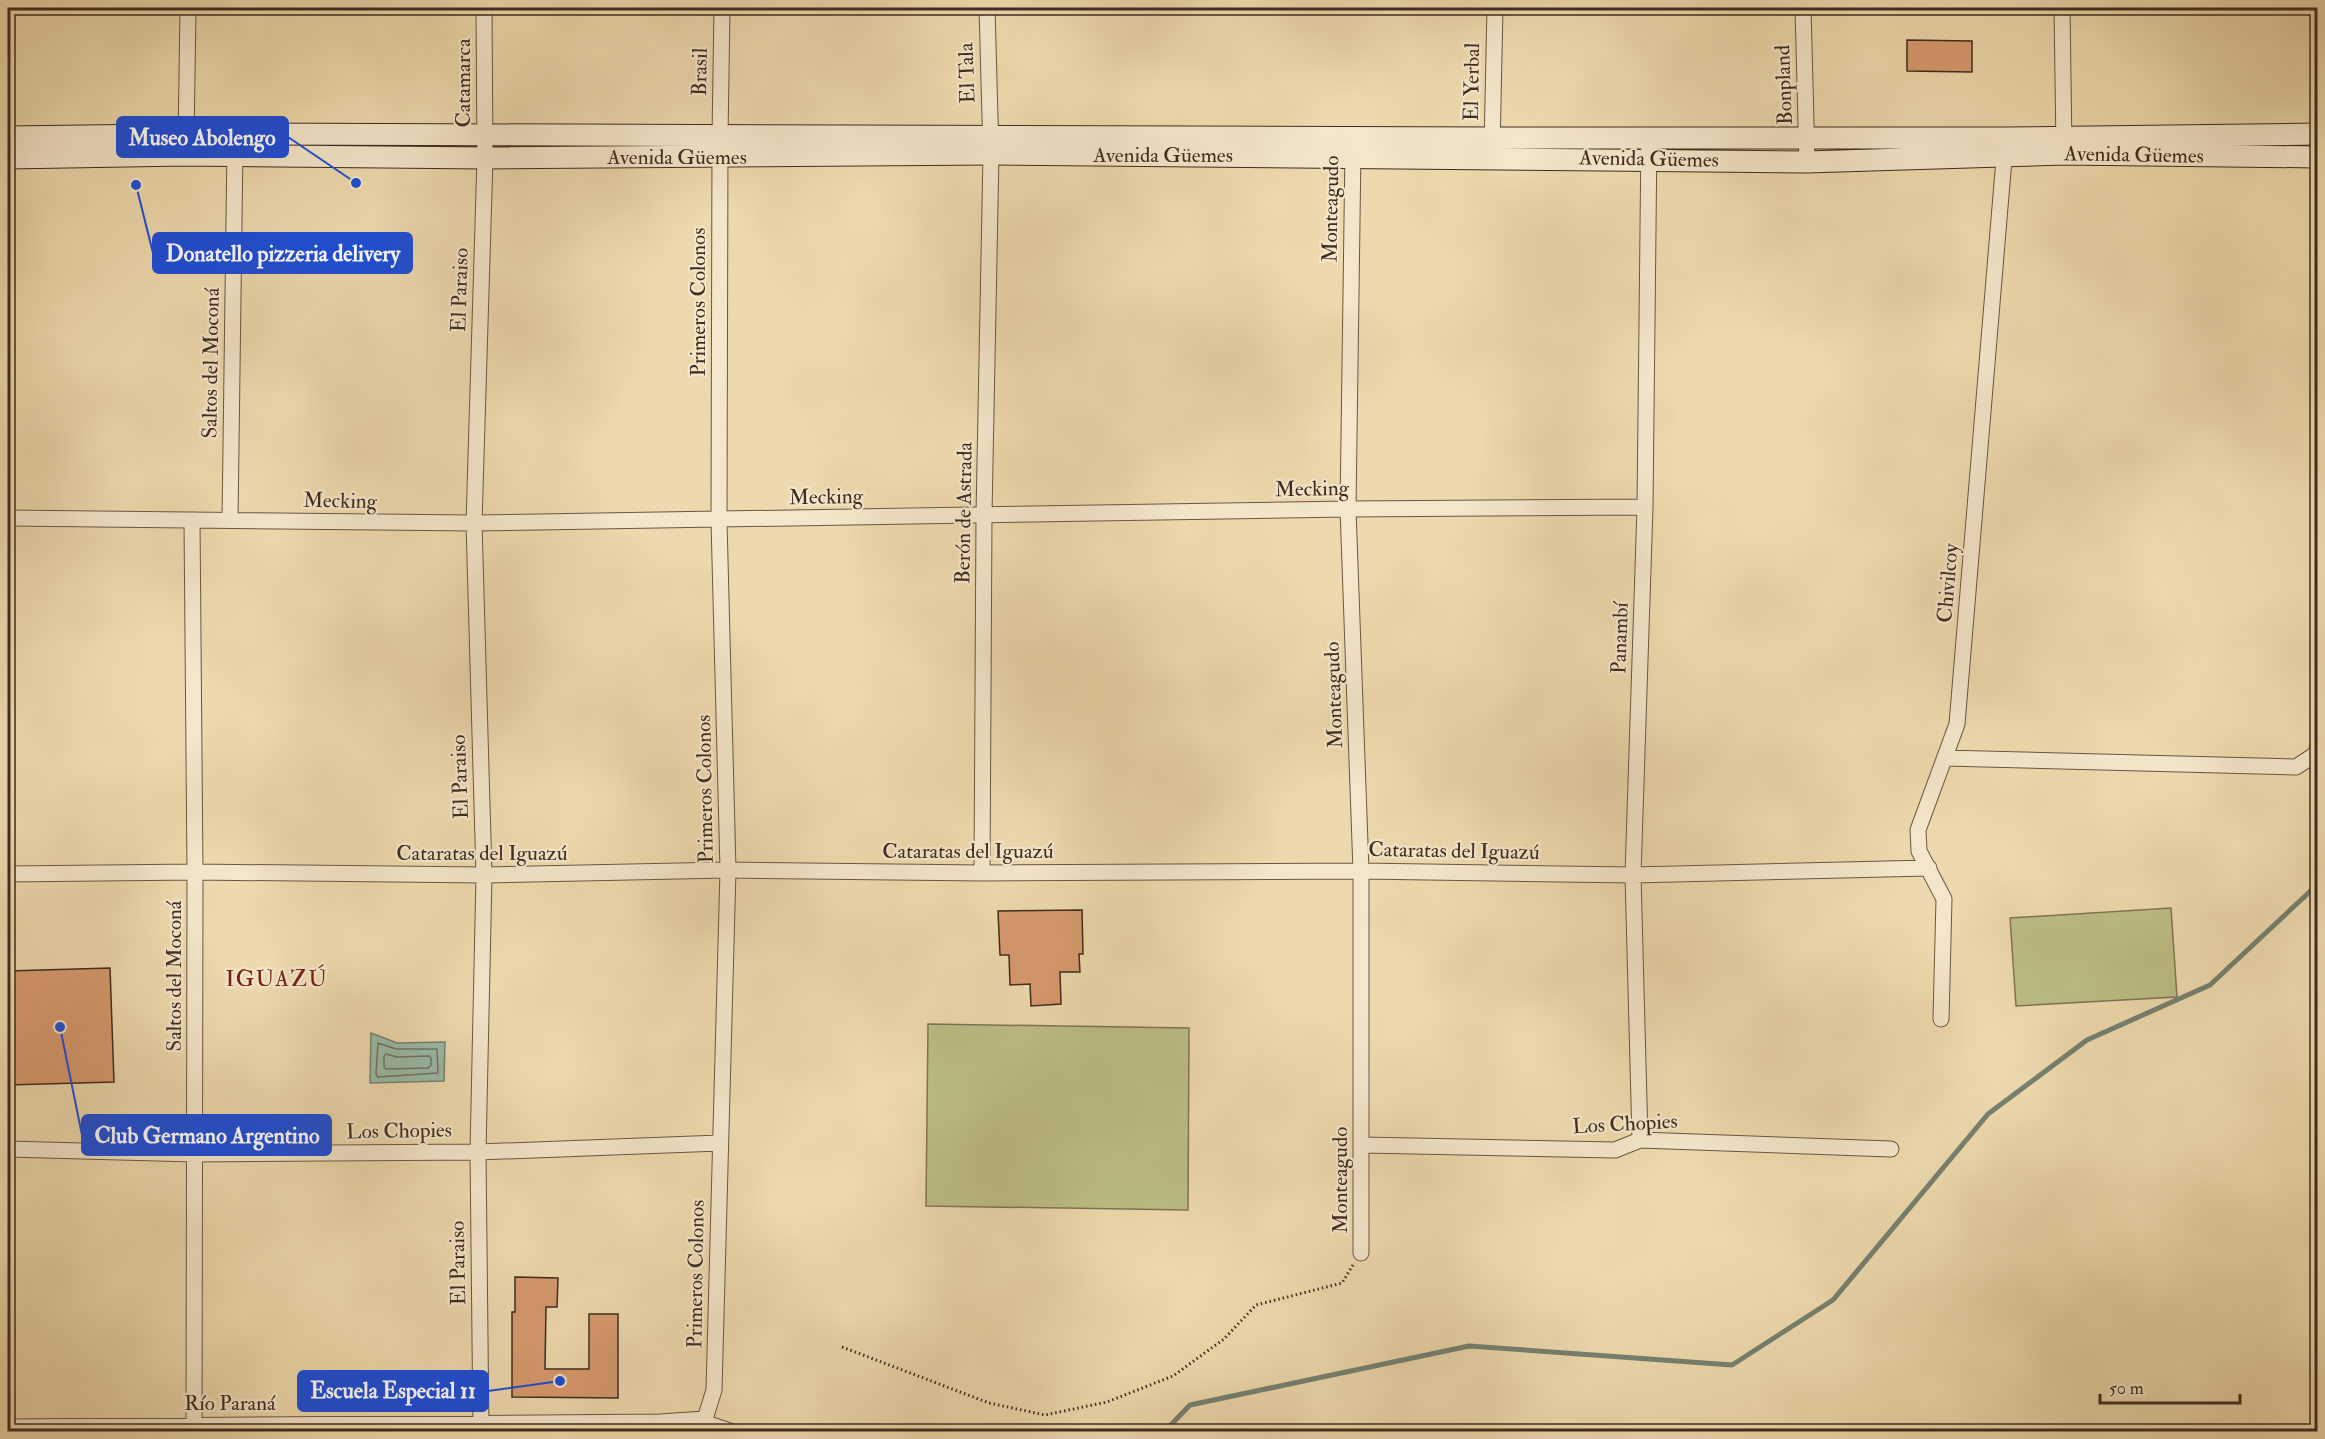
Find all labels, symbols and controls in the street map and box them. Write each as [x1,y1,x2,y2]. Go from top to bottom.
street label: Catamarca [450,38,477,128]
street label: El Tala [952,42,982,104]
street label: El Yerbal [1458,42,1486,121]
street label: Bonpland [1769,44,1799,126]
street label: Brasil [686,47,714,96]
callout: Museo Abolengo [117,117,288,157]
text: Museo Abolengo [127,124,276,153]
street label: Avenida Güemes [2063,140,2204,170]
street label: Avenida Güemes [1092,142,1233,169]
street label: Avenida Güemes [606,144,747,171]
street label: Avenida Güemes [1578,144,1719,174]
street label: Monteagudo [1317,155,1345,263]
street label: Primeros Colonos [685,228,712,376]
callout: Donatello pizzeria delivery [153,233,412,273]
text: Donatello pizzeria delivery [166,240,402,269]
street label: El Paraiso [445,247,475,333]
street label: Saltos del Moconá [196,287,226,439]
street label: Berón de Astrada [949,441,979,584]
street label: Mecking [1275,475,1350,503]
street label: Mecking [789,483,864,511]
street label: Mecking [303,487,378,515]
street label: Chivilcoy [1931,541,1965,624]
street label: Panambí [1605,600,1635,674]
street label: Monteagudo [1319,641,1349,749]
street label: Primeros Colonos [690,714,720,864]
street label: El Paraiso [445,734,475,820]
street label: Cataratas del Iguazú [1368,836,1540,866]
street label: Cataratas del Iguazú [882,838,1054,865]
street label: Cataratas del Iguazú [396,840,568,867]
street label: Saltos del Moconá [161,900,188,1051]
district label: IGUAZÚ [226,964,328,993]
street label: Los Chopies [1572,1108,1678,1140]
callout: Club Germano Argentino [82,1115,331,1155]
street label: Los Chopies [346,1117,452,1145]
text: Club Germano Argentino [94,1122,320,1151]
street label: Monteagudo [1327,1127,1354,1233]
street label: Primeros Colonos [681,1199,711,1349]
street label: El Paraiso [444,1220,472,1306]
scale bar [2100,1367,2240,1405]
callout: Escuela Especial 11 [298,1371,488,1411]
text: Escuela Especial 11 [310,1377,476,1406]
text: 50 m [2109,1377,2144,1400]
street label: Río Paraná [184,1390,276,1417]

